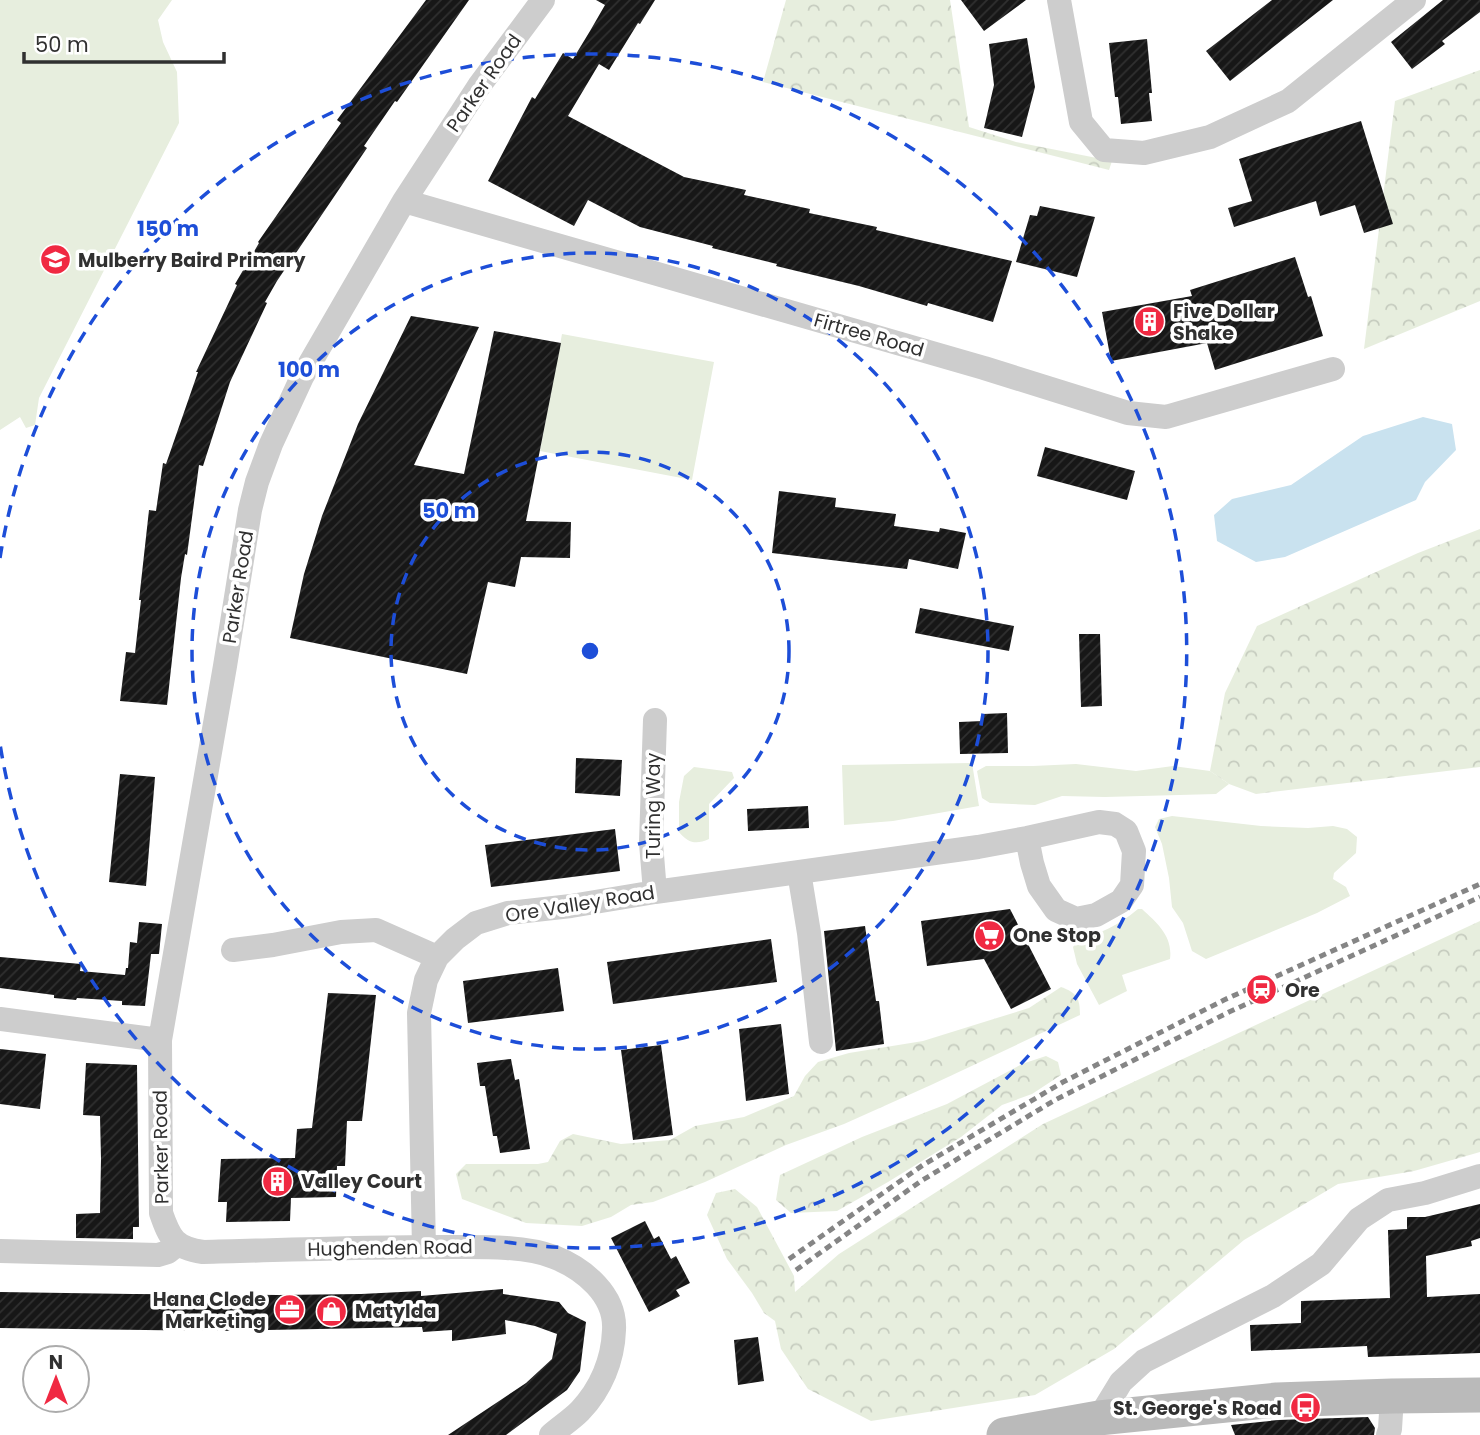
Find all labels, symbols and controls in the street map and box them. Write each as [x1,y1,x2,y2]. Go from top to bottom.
scale bar [24,21,224,65]
street label: Parker Road [440,29,528,137]
text: 50 m [35,30,89,59]
text: 150 m [137,214,199,243]
school or university icon: Mulberry Baird Primary [38,243,72,277]
place label: Mulberry Baird Primary [78,247,307,274]
place label: Five Dollar Shake [1173,298,1275,347]
building icon: Five Dollar Shake [1133,305,1167,339]
street label: Firtree Road [811,306,927,364]
text: 100 m [278,355,340,384]
text: 50 m [422,496,476,525]
street label: Parker Road [216,529,260,645]
centre of rings [578,639,602,663]
street label: Turing Way [640,753,667,859]
street label: Ore Valley Road [503,879,657,929]
supermarket icon: One Stop [973,918,1007,952]
place label: One Stop [1013,922,1101,949]
station icon: Ore [1245,973,1279,1007]
place label: Ore [1285,977,1320,1004]
street label: Parker Road [147,1090,175,1204]
building icon: Valley Court [261,1164,295,1198]
place label: Valley Court [301,1168,422,1195]
street label: Hughenden Road [307,1233,473,1263]
place label: Hana Clode Marketing [153,1286,266,1335]
office icon: Hana Clode Marketing [272,1293,306,1327]
shop icon: Matylda [315,1294,349,1328]
place label: Matylda [355,1298,436,1325]
north arrow [21,1344,91,1414]
text: N [49,1349,63,1376]
bus stop icon: St. George's Road [1288,1391,1322,1425]
place label: St. George's Road [1113,1395,1282,1422]

